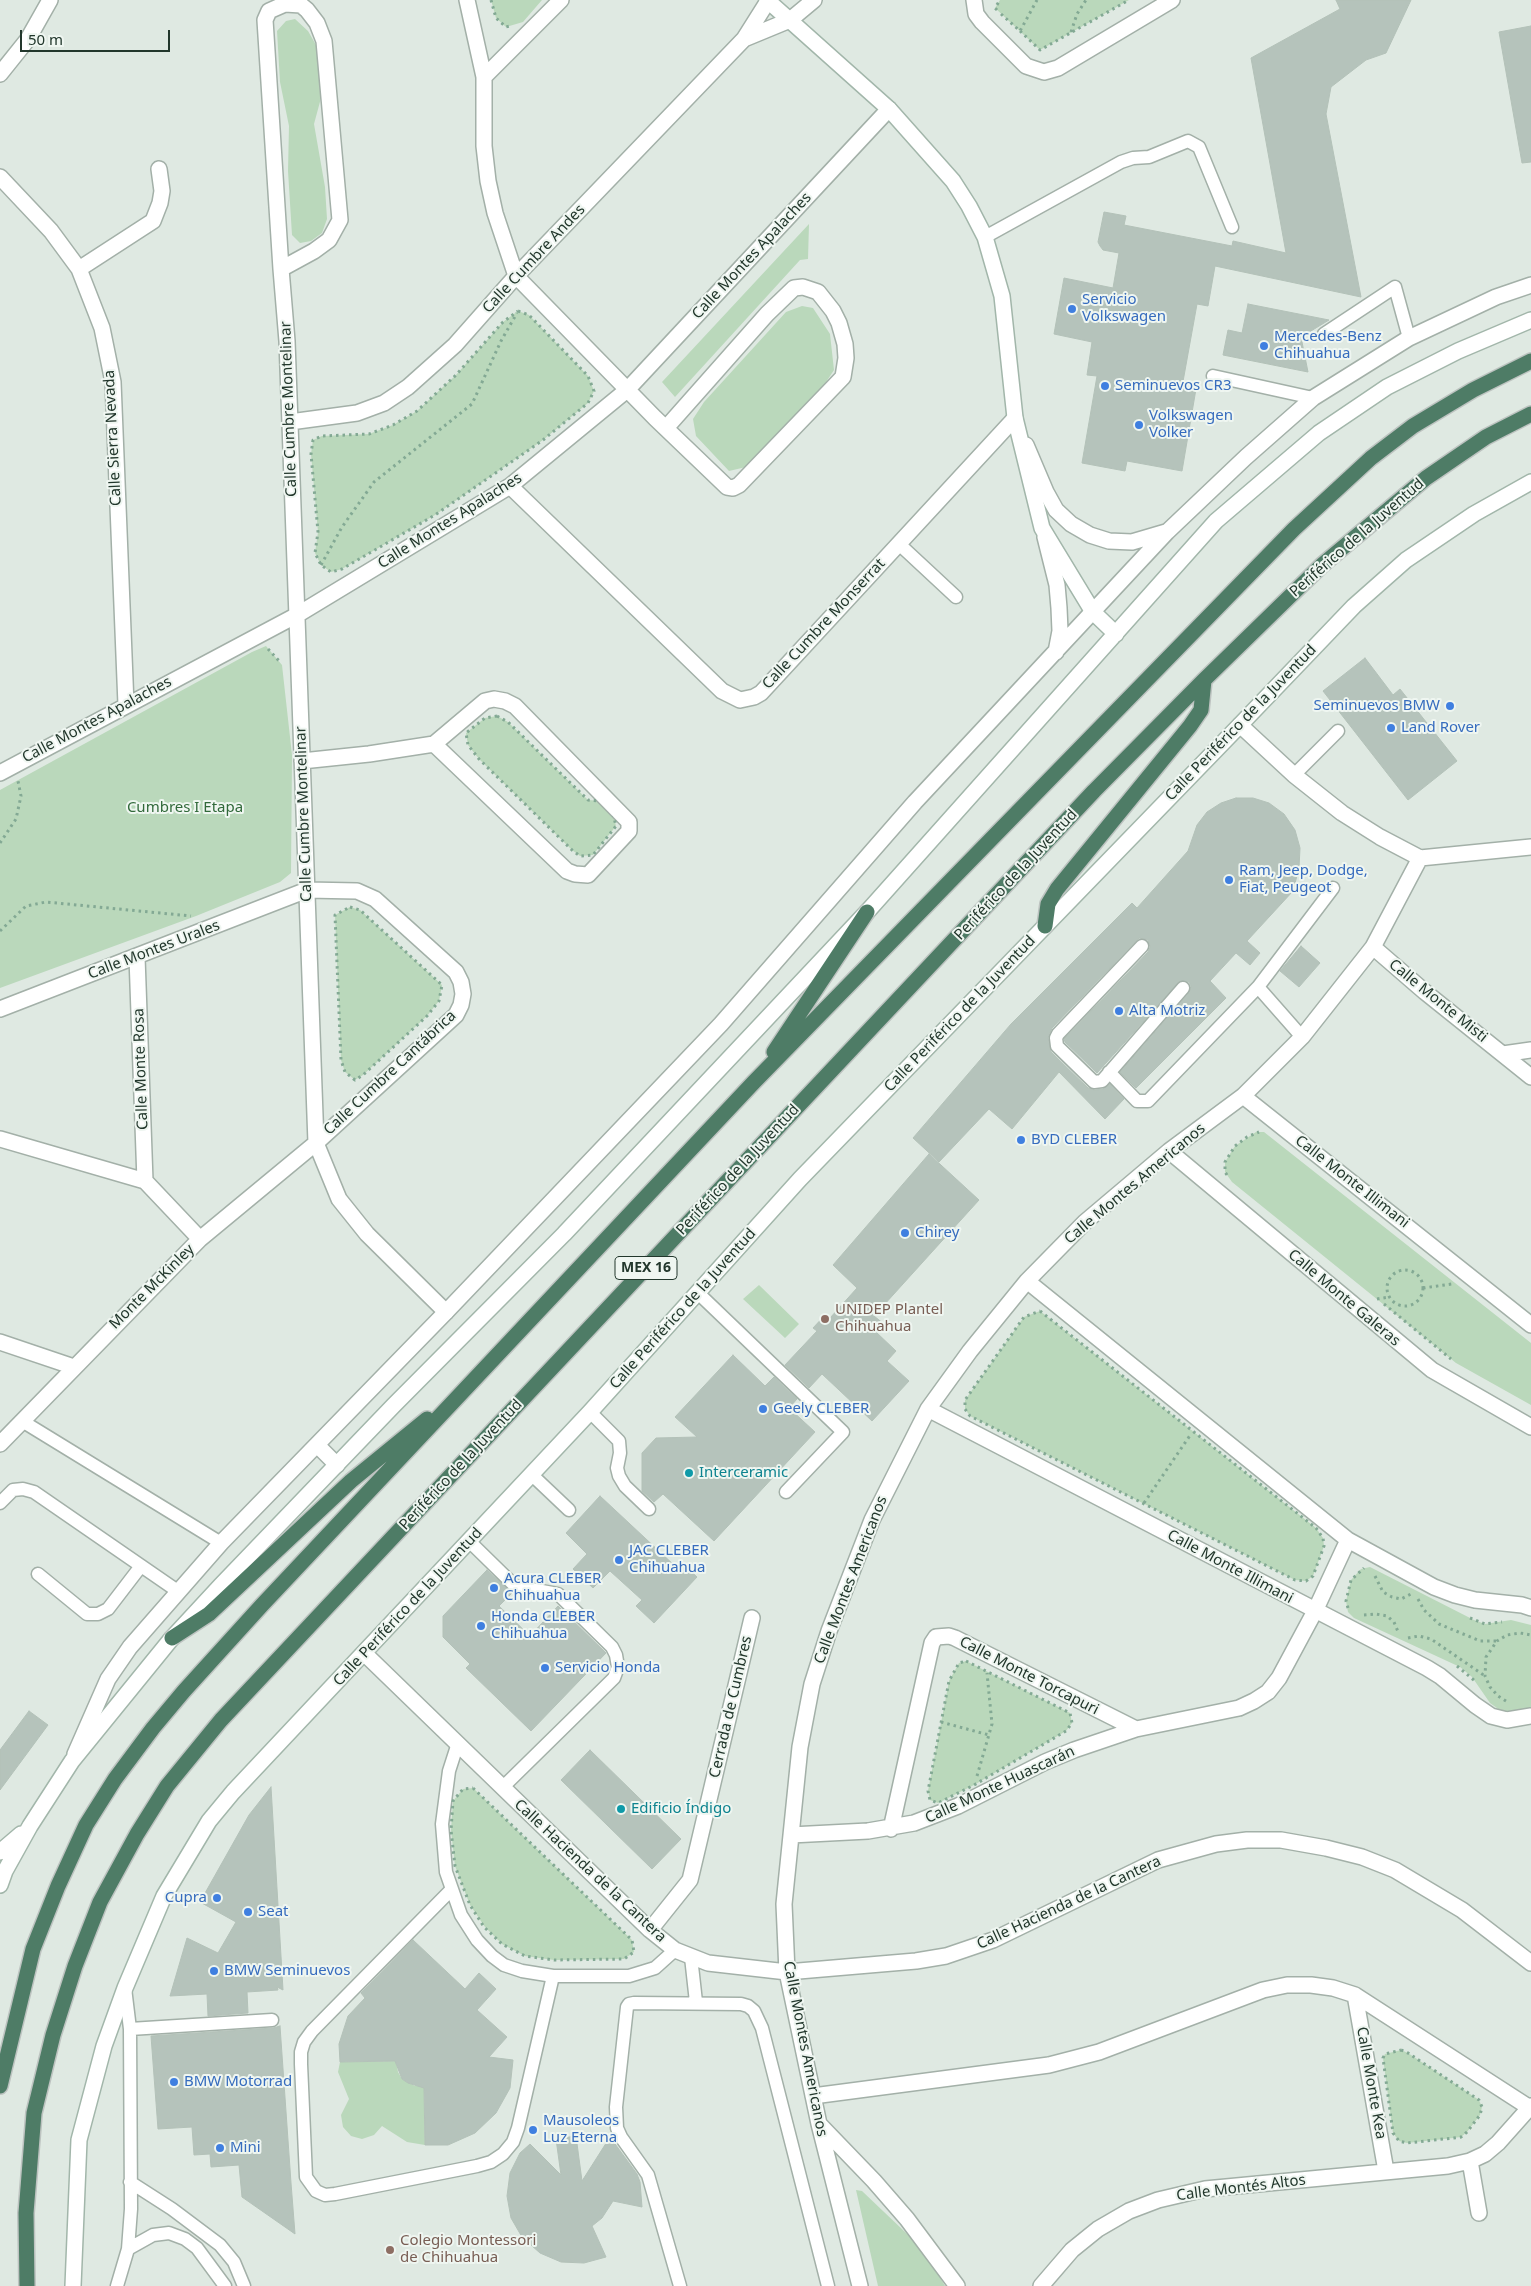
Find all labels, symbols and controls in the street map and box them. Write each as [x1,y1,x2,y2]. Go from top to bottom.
scale bar [22,20,172,52]
text: 50 m [28,29,63,49]
street label: Calle Montes Apalaches [689,189,815,323]
street label: Calle Cumbre Andes [479,201,589,317]
place label: Servicio Volkswagen [1082,291,1166,326]
marker: Servicio Volkswagen [1066,303,1078,315]
street label: Calle Cumbre Montelinar [277,321,301,497]
place label: Mercedes-Benz Chihuahua [1274,328,1382,363]
marker: Mercedes-Benz Chihuahua [1258,340,1270,352]
street label: Calle Sierra Nevada [100,370,126,506]
place label: Seminuevos CR3 [1115,377,1231,395]
marker: Seminuevos CR3 [1099,380,1111,392]
place label: Volkswagen Volker [1149,407,1233,442]
marker: Volkswagen Volker [1133,419,1145,431]
street label: Calle Montes Apalaches [375,469,525,573]
street label: Periférico de la Juventud [1286,475,1428,601]
street label: Calle Cumbre Monserrat [759,555,889,693]
street label: Calle Periférico de la Juventud [1162,641,1320,805]
street label: Calle Montes Apalaches [19,673,175,767]
place label: Seminuevos BMW [1314,697,1440,715]
marker: Seminuevos BMW [1444,700,1456,712]
place label: Land Rover [1401,719,1480,737]
marker: Land Rover [1385,722,1397,734]
street label: Calle Cumbre Montelinar [292,726,316,902]
park label: Cumbres I Etapa [127,799,243,817]
street label: Periférico de la Juventud [951,806,1081,944]
place label: Ram, Jeep, Dodge, Fiat, Peugeot [1239,862,1368,897]
marker: Ram, Jeep, Dodge, Fiat, Peugeot [1223,874,1235,886]
street label: Calle Montes Urales [86,917,222,983]
street label: Calle Periférico de la Juventud [881,932,1039,1096]
street label: Calle Monte Misti [1385,956,1491,1046]
place label: Alta Motriz [1129,1002,1205,1020]
marker: Alta Motriz [1113,1005,1125,1017]
street label: Calle Cumbre Cantábrica [320,1007,460,1139]
street label: Calle Monte Rosa [130,1008,152,1130]
street label: Periférico de la Juventud [673,1101,803,1239]
street label: Calle Montes Americanos [1061,1120,1209,1248]
place label: BYD CLEBER [1031,1131,1117,1149]
street label: Calle Monte Illimani [1291,1132,1413,1232]
marker: BYD CLEBER [1015,1134,1027,1146]
place label: Chirey [915,1224,959,1242]
street label: Calle Periférico de la Juventud [606,1225,760,1393]
marker: Chirey [899,1227,911,1239]
street label: Monte McKinley [106,1241,198,1333]
street label: Calle Monte Galeras [1284,1246,1404,1350]
road number: MEX 16 [615,1256,677,1280]
place label: UNIDEP Plantel Chihuahua [835,1301,943,1336]
marker: UNIDEP Plantel Chihuahua [819,1313,831,1325]
street label: Periférico de la Juventud [396,1396,526,1534]
place label: Geely CLEBER [773,1400,869,1418]
marker: Geely CLEBER [757,1403,769,1415]
place label: Interceramic [699,1464,788,1482]
marker: Interceramic [683,1467,695,1479]
street label: Calle Montes Americanos [811,1494,891,1666]
street label: Calle Periférico de la Juventud [330,1524,486,1690]
street label: Calle Monte Illimani [1164,1526,1296,1608]
place label: JAC CLEBER Chihuahua [629,1542,709,1577]
marker: JAC CLEBER Chihuahua [613,1554,625,1566]
place label: Acura CLEBER Chihuahua [504,1570,601,1605]
marker: Acura CLEBER Chihuahua [488,1582,500,1594]
place label: Honda CLEBER Chihuahua [491,1608,595,1643]
marker: Honda CLEBER Chihuahua [475,1620,487,1632]
street label: Calle Monte Torcapuri [956,1633,1102,1719]
street label: Cerrada de Cumbres [706,1634,756,1780]
place label: Servicio Honda [555,1659,661,1677]
marker: Servicio Honda [539,1662,551,1674]
street label: Calle Monte Huascarán [922,1742,1078,1828]
street label: Calle Hacienda de la Cantera [510,1796,670,1946]
place label: Edificio Índigo [631,1800,731,1818]
marker: Edificio Índigo [615,1803,627,1815]
street label: Calle Hacienda de la Cantera [974,1852,1164,1954]
place label: Cupra [165,1889,207,1907]
marker: Cupra [211,1892,223,1904]
place label: Seat [258,1903,289,1921]
marker: Seat [242,1906,254,1918]
street label: Calle Montes Americanos [779,1960,831,2138]
place label: BMW Seminuevos [224,1962,350,1980]
marker: BMW Seminuevos [208,1965,220,1977]
street label: Calle Monte Kea [1352,2025,1390,2141]
place label: BMW Motorrad [184,2073,292,2091]
marker: BMW Motorrad [168,2076,180,2088]
place label: Mausoleos Luz Eterna [543,2112,619,2147]
marker: Mausoleos Luz Eterna [527,2124,539,2136]
place label: Mini [230,2139,261,2157]
marker: Mini [214,2142,226,2154]
street label: Calle Montés Altos [1175,2171,1307,2205]
place label: Colegio Montessori de Chihuahua [400,2232,536,2267]
marker: Colegio Montessori de Chihuahua [384,2244,396,2256]

